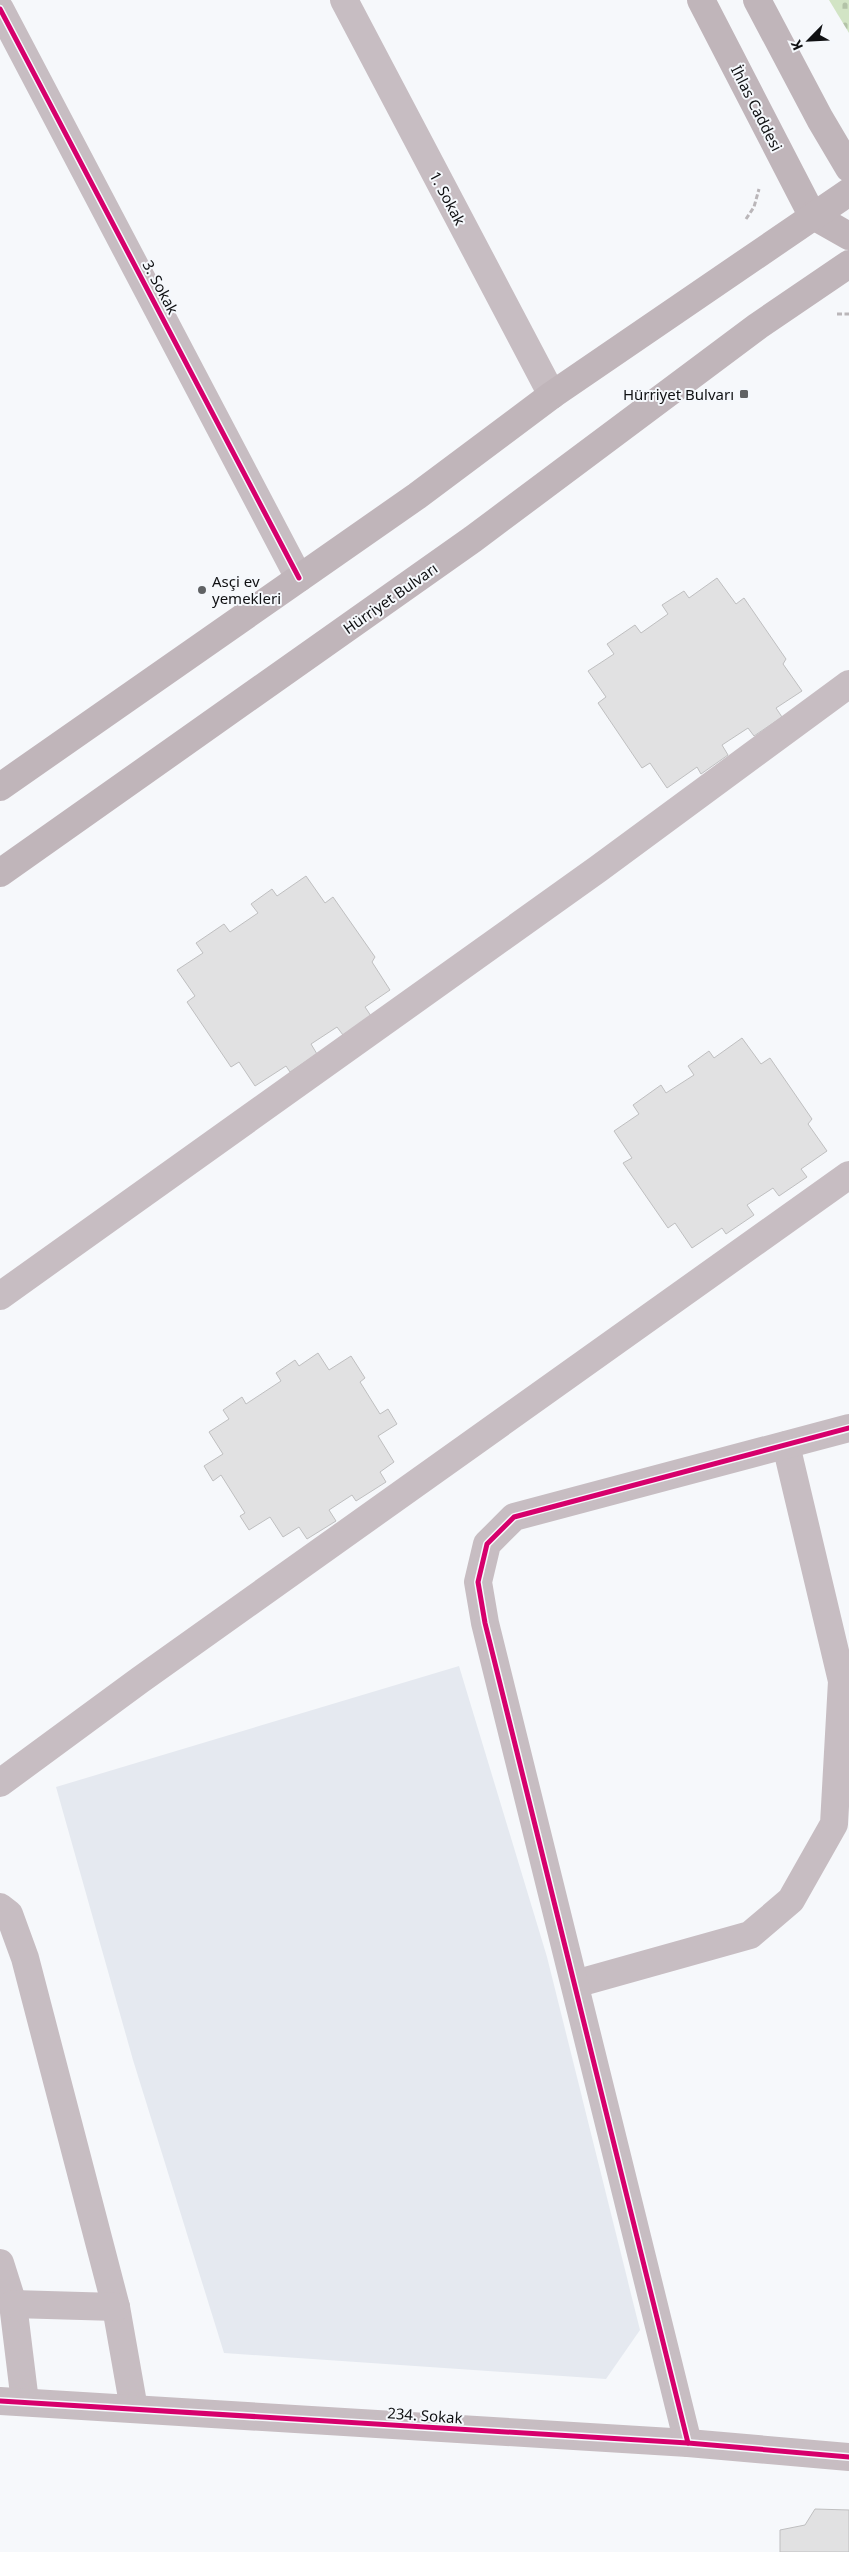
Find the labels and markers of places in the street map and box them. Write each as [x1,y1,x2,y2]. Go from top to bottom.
place label: Hürriyet Bulvarı [623,384,734,404]
marker: Hürriyet Bulvarı [738,388,750,400]
place label: Asçi ev yemekleri [212,571,281,608]
marker: Asçi ev yemekleri [196,584,208,596]

